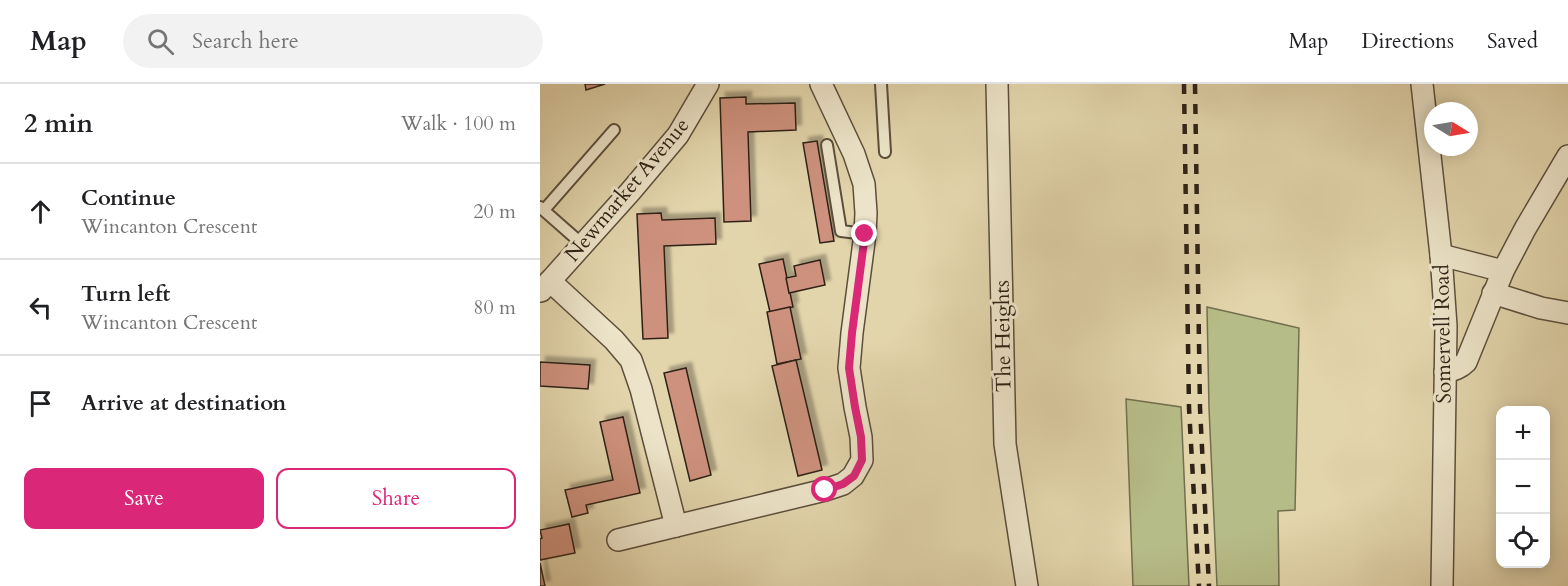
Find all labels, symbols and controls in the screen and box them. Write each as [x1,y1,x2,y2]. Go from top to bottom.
search box [123,14,543,68]
text: Map [30,22,87,60]
icon: search [144,25,177,58]
text: Search here [192,26,299,56]
text: Map [1288,27,1328,56]
text: Directions [1361,27,1454,56]
text: Saved [1487,27,1538,56]
north arrow [1424,102,1478,156]
text: 2 min [24,106,93,141]
text: Walk · 100 m [401,110,516,137]
street label: Newmarket Avenue [558,112,696,268]
text: Continue [81,183,176,213]
icon: ahead [24,195,57,228]
text: 20 m [473,198,516,225]
text: Wincanton Crescent [81,213,257,240]
route end [851,220,877,246]
street label: Somervell Road [1427,264,1459,404]
text: Turn left [81,279,170,309]
street label: The Heights [988,280,1018,392]
icon: left [24,291,57,324]
text: 80 m [473,294,516,321]
text: Wincanton Crescent [81,309,257,336]
icon: arrive [24,387,57,420]
text: Arrive at destination [81,388,286,418]
map controls [1496,406,1550,568]
button: + [1496,406,1550,460]
button: − [1496,460,1550,514]
button: Save [24,468,264,529]
button: Share [276,468,516,529]
route start [811,476,837,502]
button: locate [1496,514,1550,568]

